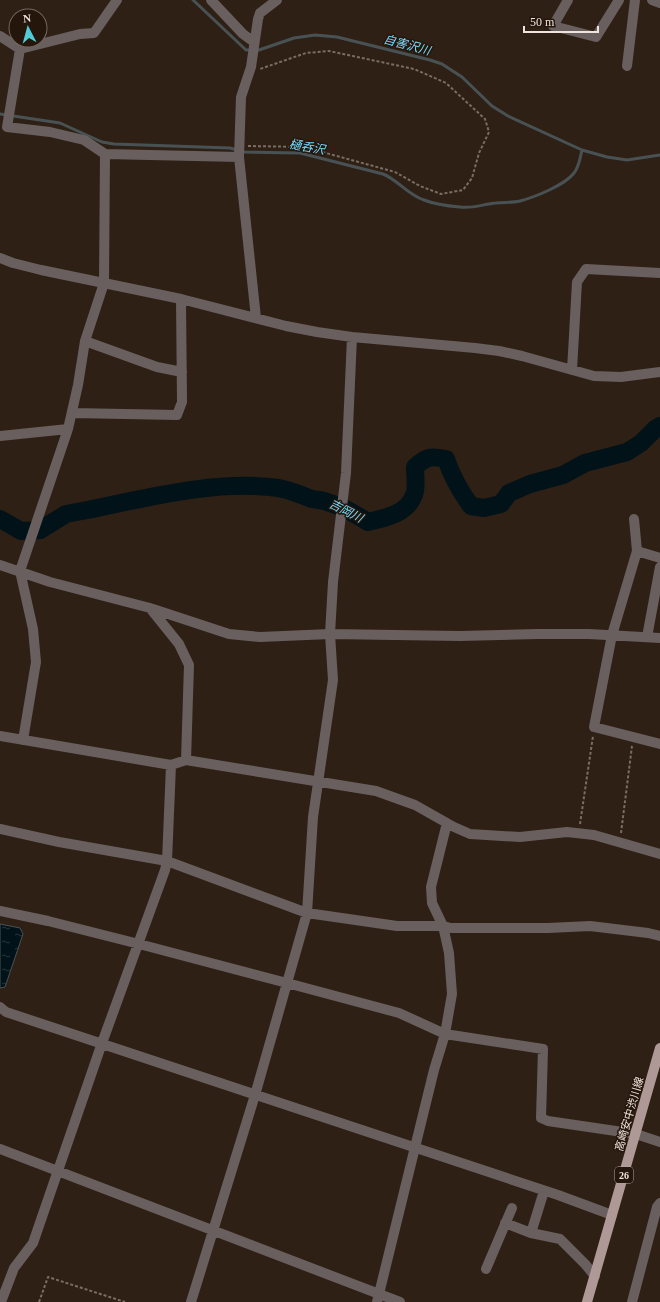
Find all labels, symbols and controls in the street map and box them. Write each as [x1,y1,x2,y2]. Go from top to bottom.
north arrow [8,8,48,48]
scale bar [524,8,598,34]
text: N [22,12,32,24]
text: 50 m [530,15,555,29]
water label: 自害沢川 [382,32,434,58]
water label: 樋呑沢 [288,137,328,157]
water label: 吉岡川 [327,497,367,526]
street label: 高崎安中渋川線 [613,1075,645,1153]
road number: 26 [615,1167,633,1183]

